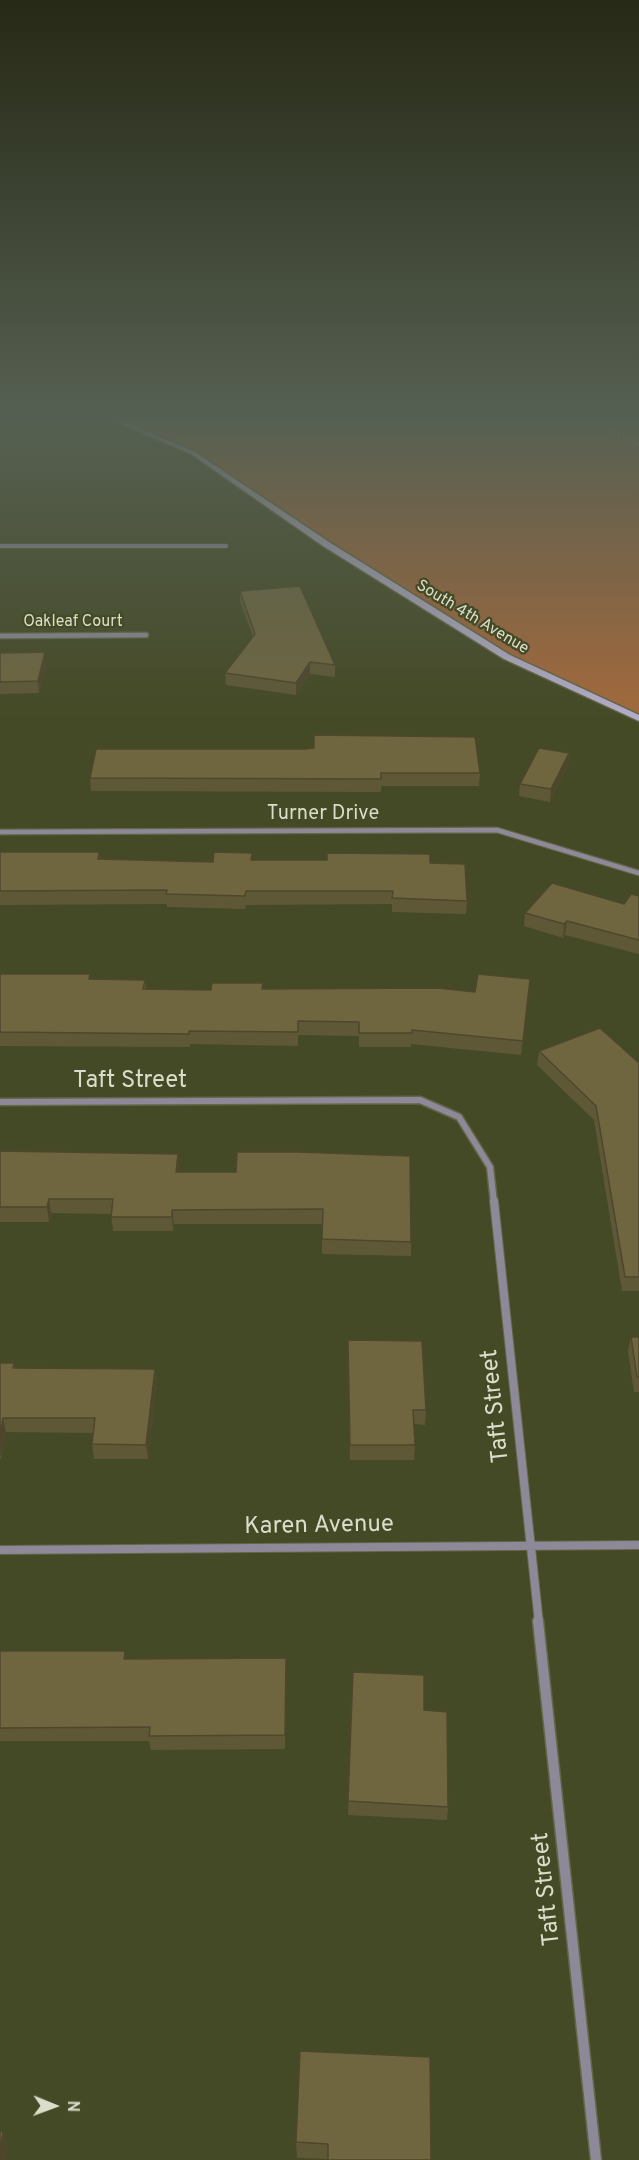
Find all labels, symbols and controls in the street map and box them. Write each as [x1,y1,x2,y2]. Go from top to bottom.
street label: South 4th Avenue [412,577,532,659]
street label: Oakleaf Court [23,613,123,633]
street label: Turner Drive [267,803,379,827]
street label: Taft Street [73,1068,187,1096]
street label: Taft Street [477,1348,517,1464]
street label: Karen Avenue [244,1511,394,1543]
street label: Taft Street [528,1831,568,1947]
north arrow [24,2076,84,2136]
text: N [62,2100,82,2112]

